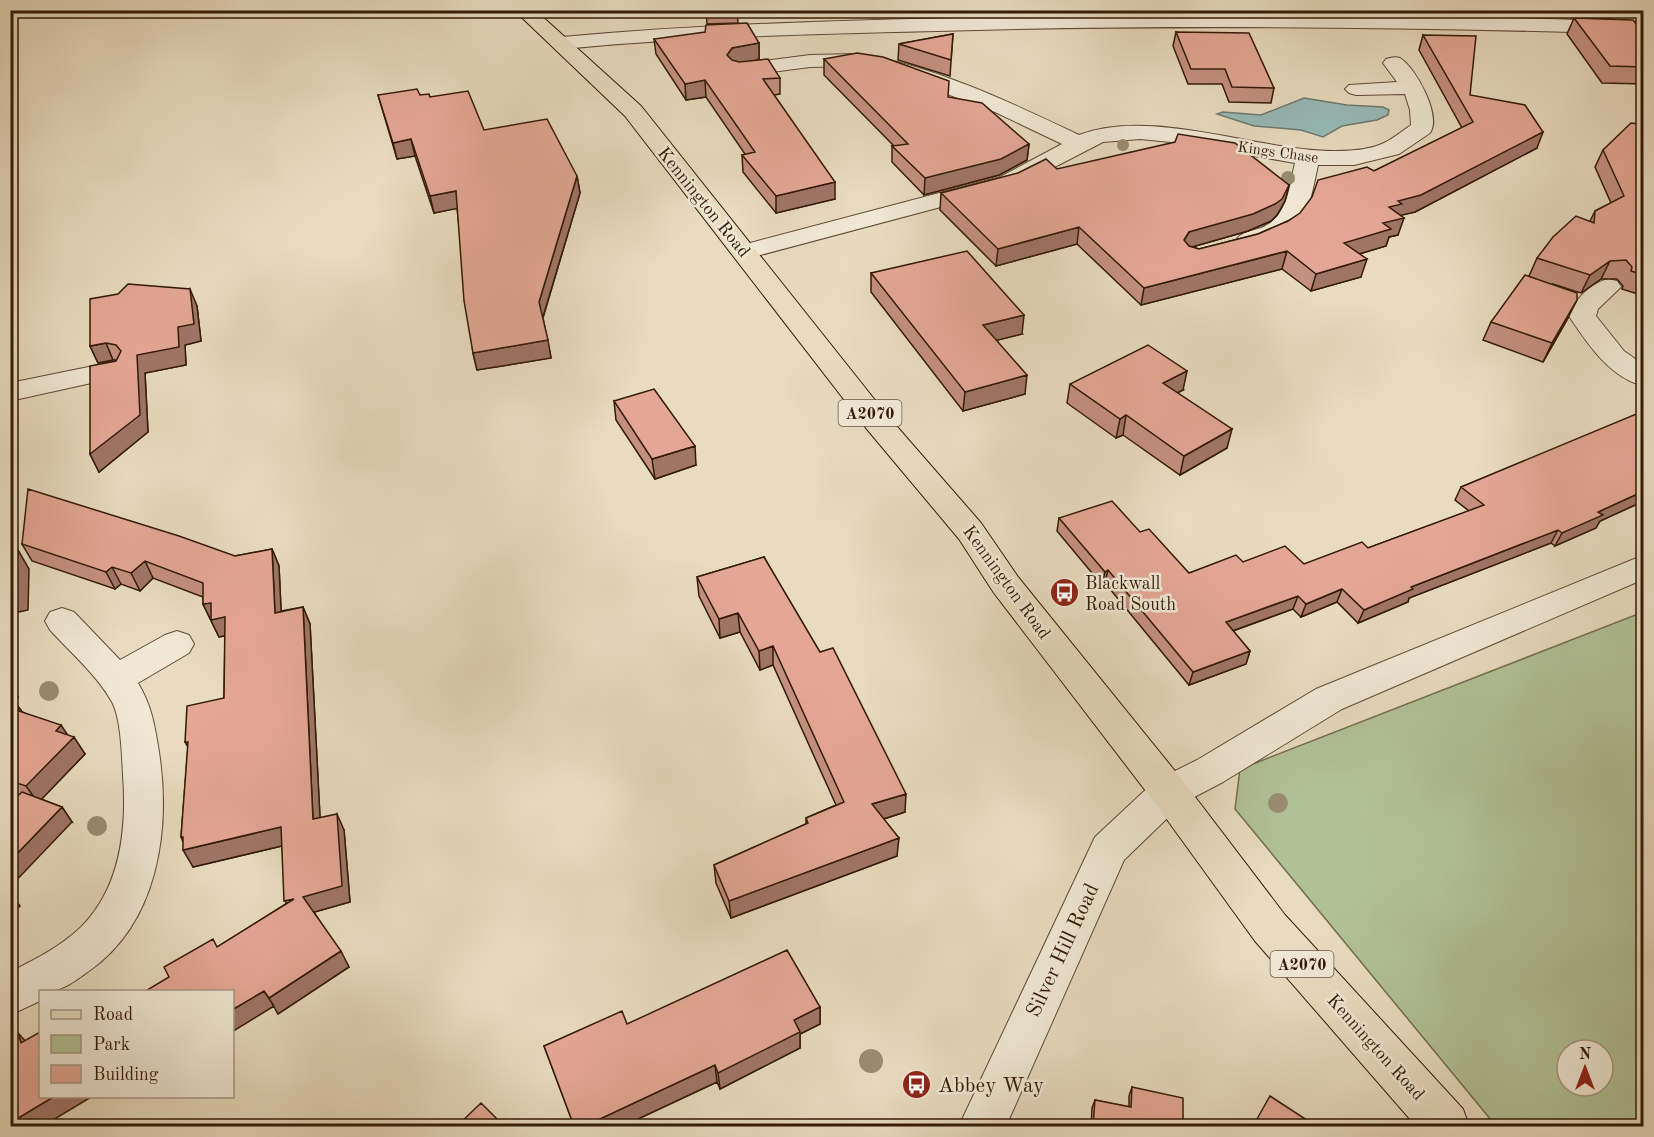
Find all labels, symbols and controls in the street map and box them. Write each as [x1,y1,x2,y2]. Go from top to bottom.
street label: Kings Chase [1236,140,1319,167]
street label: Kennington Road [654,144,753,261]
road number: A2070 [838,400,902,426]
street label: Kennington Road [959,522,1053,643]
place label: Blackwall Road South [1085,575,1176,614]
bus stop icon: Blackwall Road South [1048,577,1080,609]
street label: Silver Hill Road [1023,881,1104,1021]
road number: A2070 [1270,951,1334,977]
legend [39,990,234,1098]
street label: Kennington Road [1323,991,1427,1104]
text: Road [93,1006,133,1024]
text: Park [93,1036,130,1054]
north arrow [1555,1038,1615,1098]
text: N [1579,1047,1592,1063]
text: Building [93,1066,159,1084]
bus stop icon: Abbey Way [901,1069,933,1101]
place label: Abbey Way [938,1076,1044,1097]

